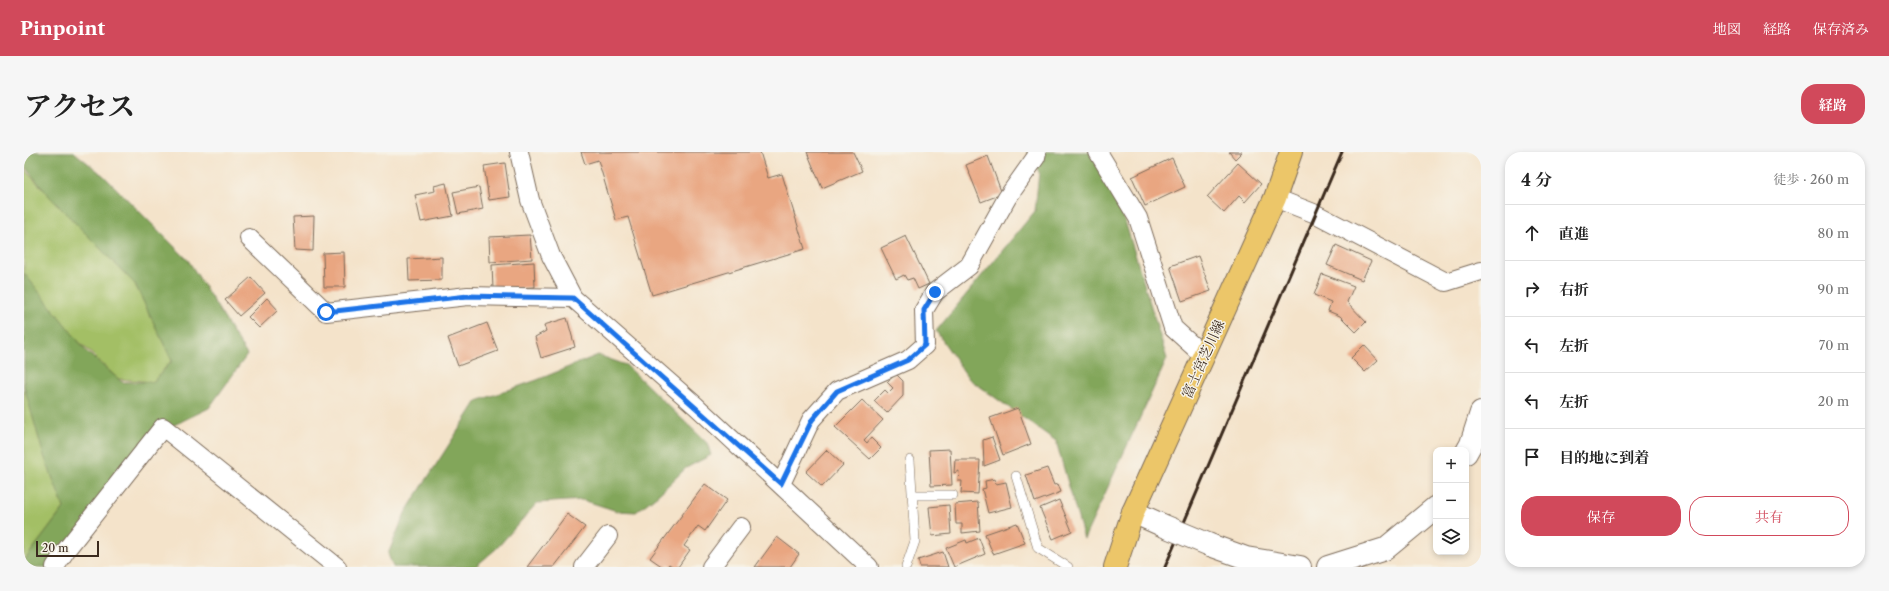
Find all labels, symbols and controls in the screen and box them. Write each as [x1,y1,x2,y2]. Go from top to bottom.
text: Pinpoint [20,17,105,40]
text: 地図 [1713,20,1741,38]
text: 経路 [1763,20,1791,38]
text: 保存済み [1813,20,1869,38]
button: 経路 [1801,84,1865,124]
text: アクセス [24,89,135,123]
text: 4 分 [1521,170,1552,190]
text: 徒歩 · 260 m [1774,171,1849,187]
icon: ahead [1521,222,1543,244]
text: 直進 [1559,224,1589,243]
text: 80 m [1817,225,1849,241]
icon: right [1521,278,1543,300]
text: 右折 [1559,280,1589,299]
text: 90 m [1818,281,1849,297]
route end [926,283,944,301]
route start [317,303,335,321]
street label: 富士宮芝川線 [1178,317,1228,401]
icon: left [1521,334,1543,356]
text: 左折 [1559,336,1589,355]
text: 70 m [1819,337,1849,353]
icon: left [1521,390,1543,412]
text: 左折 [1559,392,1589,411]
text: 20 m [1818,393,1849,409]
icon: arrive [1521,446,1543,468]
map controls [1433,447,1469,555]
button: + [1433,447,1469,483]
text: 目的地に到着 [1559,448,1649,467]
button: − [1433,483,1469,519]
button: 保存 [1521,496,1681,536]
button: 共有 [1689,496,1849,536]
button: layers [1433,519,1469,555]
scale bar [36,539,99,558]
text: 20 m [42,541,68,555]

